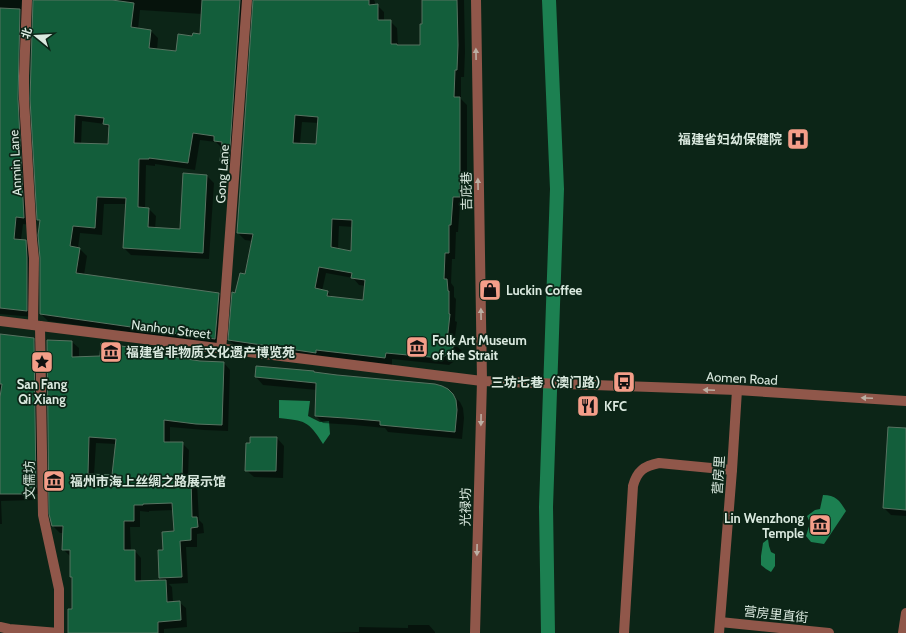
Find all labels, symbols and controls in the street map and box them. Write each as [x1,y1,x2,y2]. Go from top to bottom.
north arrow [16,16,56,56]
text: 北 [18,26,35,40]
one-way arrow [473,48,480,60]
hospital icon: 福建省妇幼保健院 [785,126,811,152]
street label: Anmin Lane [5,129,25,197]
place label: 福建省妇幼保健院 [678,131,782,147]
street label: Gong Lane [212,144,232,204]
street label: 吉庇巷 [458,171,474,211]
one-way arrow [475,178,482,190]
shop icon: Luckin Coffee [477,277,503,303]
place label: Luckin Coffee [506,282,583,298]
one-way arrow [477,308,484,320]
street label: Nanhou Street [130,316,212,342]
place label: Folk Art Museum of the Strait [432,332,527,363]
museum icon: Folk Art Museum of the Strait [404,334,430,360]
museum icon: 福建省非物质文化遗产博览苑 [98,339,124,365]
place label: 福建省非物质文化遗产博览苑 [126,344,295,360]
place icon: San Fang Qi Xiang [29,349,55,375]
street label: Aomen Road [706,368,778,388]
bus stop icon: 三坊七巷（澳门路） [611,369,637,395]
place label: 三坊七巷（澳门路） [491,374,608,390]
place label: San Fang Qi Xiang [17,376,68,407]
one-way arrow [703,386,715,393]
restaurant icon: KFC [575,393,601,419]
one-way arrow [861,395,873,402]
place label: KFC [604,398,627,414]
one-way arrow [477,414,484,426]
street label: 营房里 [709,455,727,495]
street label: 文儒坊 [21,460,37,500]
museum icon: 福州市海上丝绸之路展示馆 [41,468,67,494]
place label: 福州市海上丝绸之路展示馆 [70,473,226,489]
street label: 光禄坊 [457,487,473,527]
place label: Lin Wenzhong Temple [724,510,804,541]
museum icon: Lin Wenzhong Temple [807,512,833,538]
one-way arrow [474,544,480,557]
street label: 营房里直街 [743,603,809,625]

